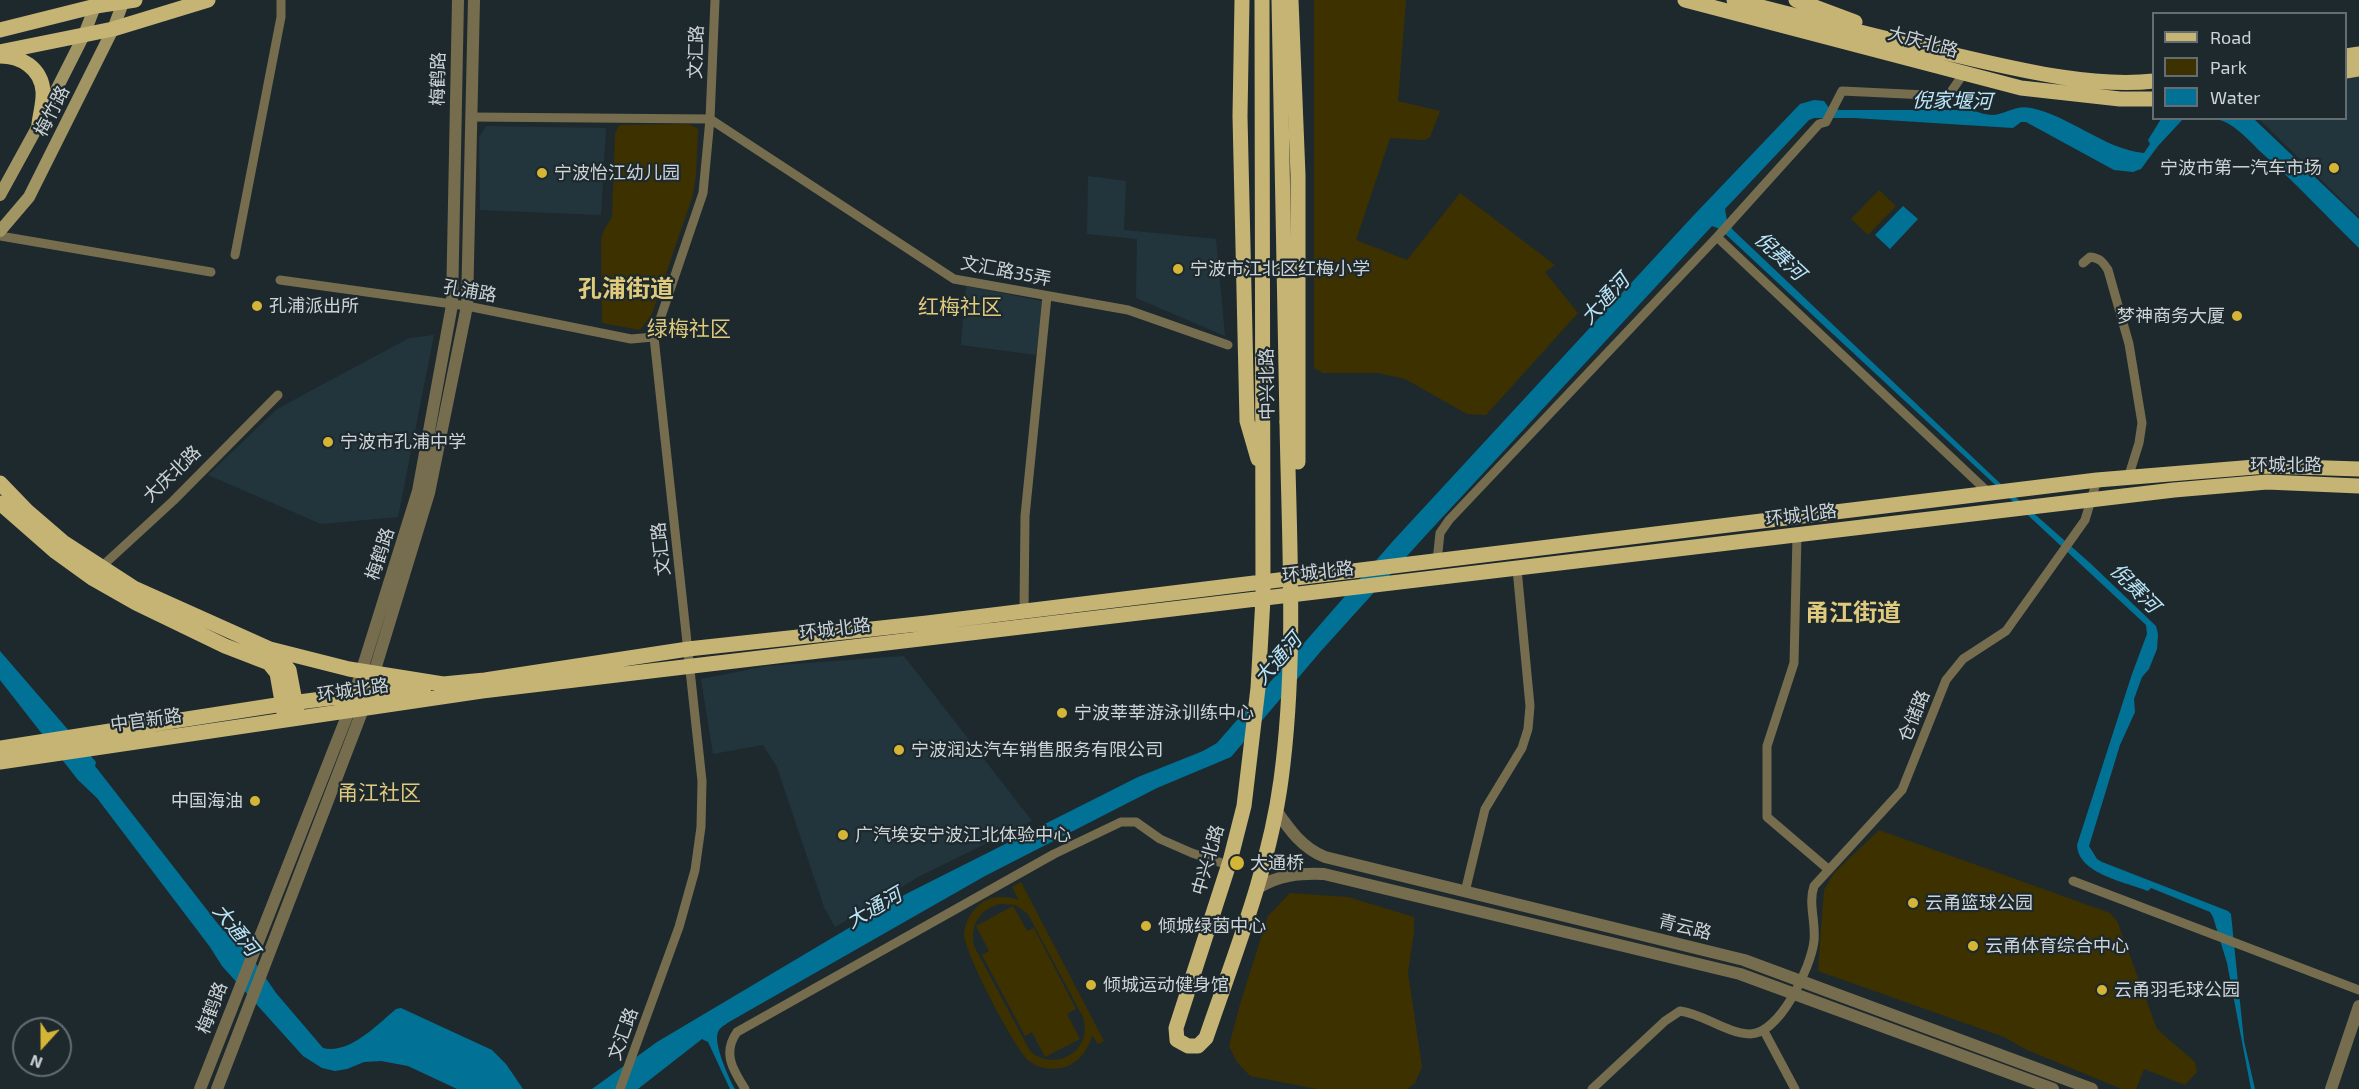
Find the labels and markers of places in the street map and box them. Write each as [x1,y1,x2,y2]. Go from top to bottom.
place label: 宁波市第一汽车市场 [2160,157,2322,179]
marker: 宁波市第一汽车市场 [2327,161,2341,175]
place label: 宁波怡江幼儿园 [554,162,680,184]
marker: 宁波怡江幼儿园 [535,166,549,180]
place label: 宁波市江北区红梅小学 [1190,258,1370,280]
marker: 宁波市江北区红梅小学 [1171,262,1185,276]
place label: 孔浦派出所 [269,295,359,317]
marker: 孔浦派出所 [250,299,264,313]
place label: 梦神商务大厦 [2117,305,2225,327]
marker: 梦神商务大厦 [2230,309,2244,323]
place label: 宁波市孔浦中学 [340,431,466,453]
marker: 宁波市孔浦中学 [321,435,335,449]
place label: 宁波莘莘游泳训练中心 [1074,702,1254,724]
marker: 宁波莘莘游泳训练中心 [1055,706,1069,720]
place label: 宁波润达汽车销售服务有限公司 [911,739,1163,761]
marker: 宁波润达汽车销售服务有限公司 [892,743,906,757]
place label: 中国海油 [171,790,243,812]
marker: 中国海油 [248,794,262,808]
place label: 广汽埃安宁波江北体验中心 [855,824,1071,846]
marker: 广汽埃安宁波江北体验中心 [836,828,850,842]
place label: 大通桥 [1250,852,1304,874]
marker: 大通桥 [1228,854,1246,872]
place label: 云甬篮球公园 [1925,892,2033,914]
marker: 云甬篮球公园 [1906,896,1920,910]
place label: 倾城绿茵中心 [1158,915,1266,937]
marker: 倾城绿茵中心 [1139,919,1153,933]
place label: 云甬体育综合中心 [1985,935,2129,957]
marker: 云甬体育综合中心 [1966,939,1980,953]
place label: 倾城运动健身馆 [1103,974,1229,996]
marker: 倾城运动健身馆 [1084,978,1098,992]
place label: 云甬羽毛球公园 [2114,979,2240,1001]
marker: 云甬羽毛球公园 [2095,983,2109,997]

